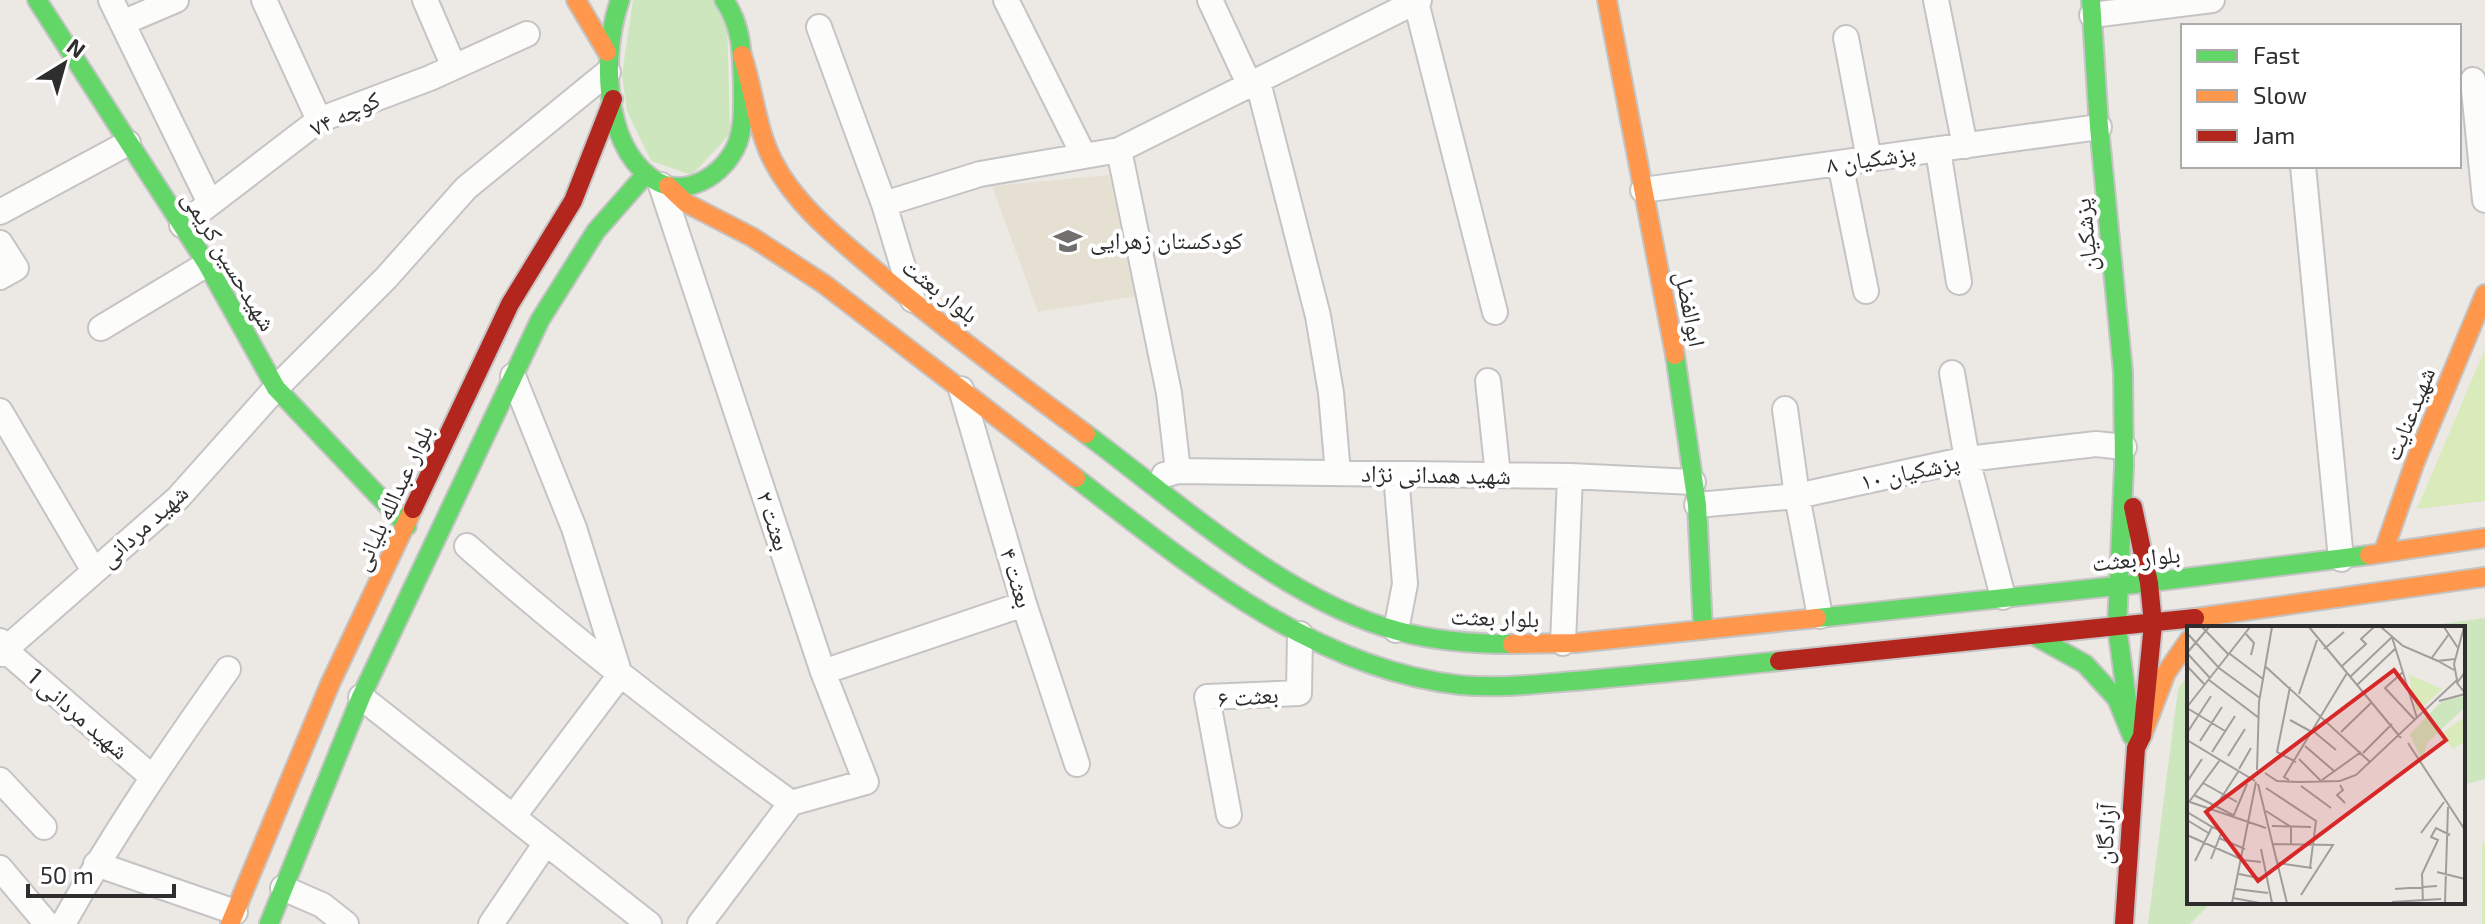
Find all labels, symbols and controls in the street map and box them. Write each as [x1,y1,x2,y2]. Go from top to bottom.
north arrow [24,24,104,104]
legend [2181,24,2461,168]
text: N [62,32,91,62]
text: Fast [2253,40,2300,69]
text: Slow [2253,80,2307,109]
street label: کوچه ۷۴ [305,84,384,142]
text: Jam [2253,120,2295,149]
street label: پزشکیان ۸ [1824,137,1917,179]
street label: شهیدحسین کریمی [176,185,284,336]
street label: پزشکیان [2066,197,2104,273]
place label: کودکستان زهرایی [1090,225,1243,255]
school or university icon: کودکستان زهرایی [1053,226,1083,256]
street label: بلوار بعثت [897,251,985,329]
street label: ابوالفضل [1669,268,1713,349]
street label: شهیدعنایت [2377,363,2441,464]
street label: بلوار عبدالله بلیانی [345,420,439,575]
street label: پزشکیان ۱۰ [1858,446,1962,496]
street label: شهید همدانی نژاد [1361,458,1511,490]
street label: شهید مردانی [93,477,194,573]
street label: بعثت ۲ [751,487,798,554]
street label: بلوار بعثت [2090,538,2182,577]
street label: بعثت ۴ [994,544,1040,611]
street label: بلوار بعثت [1450,600,1540,633]
inset map [2187,626,2465,904]
street label: شهید مردانی 1 [22,661,136,765]
street label: بعثت ۶ [1216,678,1280,713]
street label: آزادگان [2088,802,2122,865]
scale bar [28,848,174,898]
text: 50 m [40,860,94,889]

